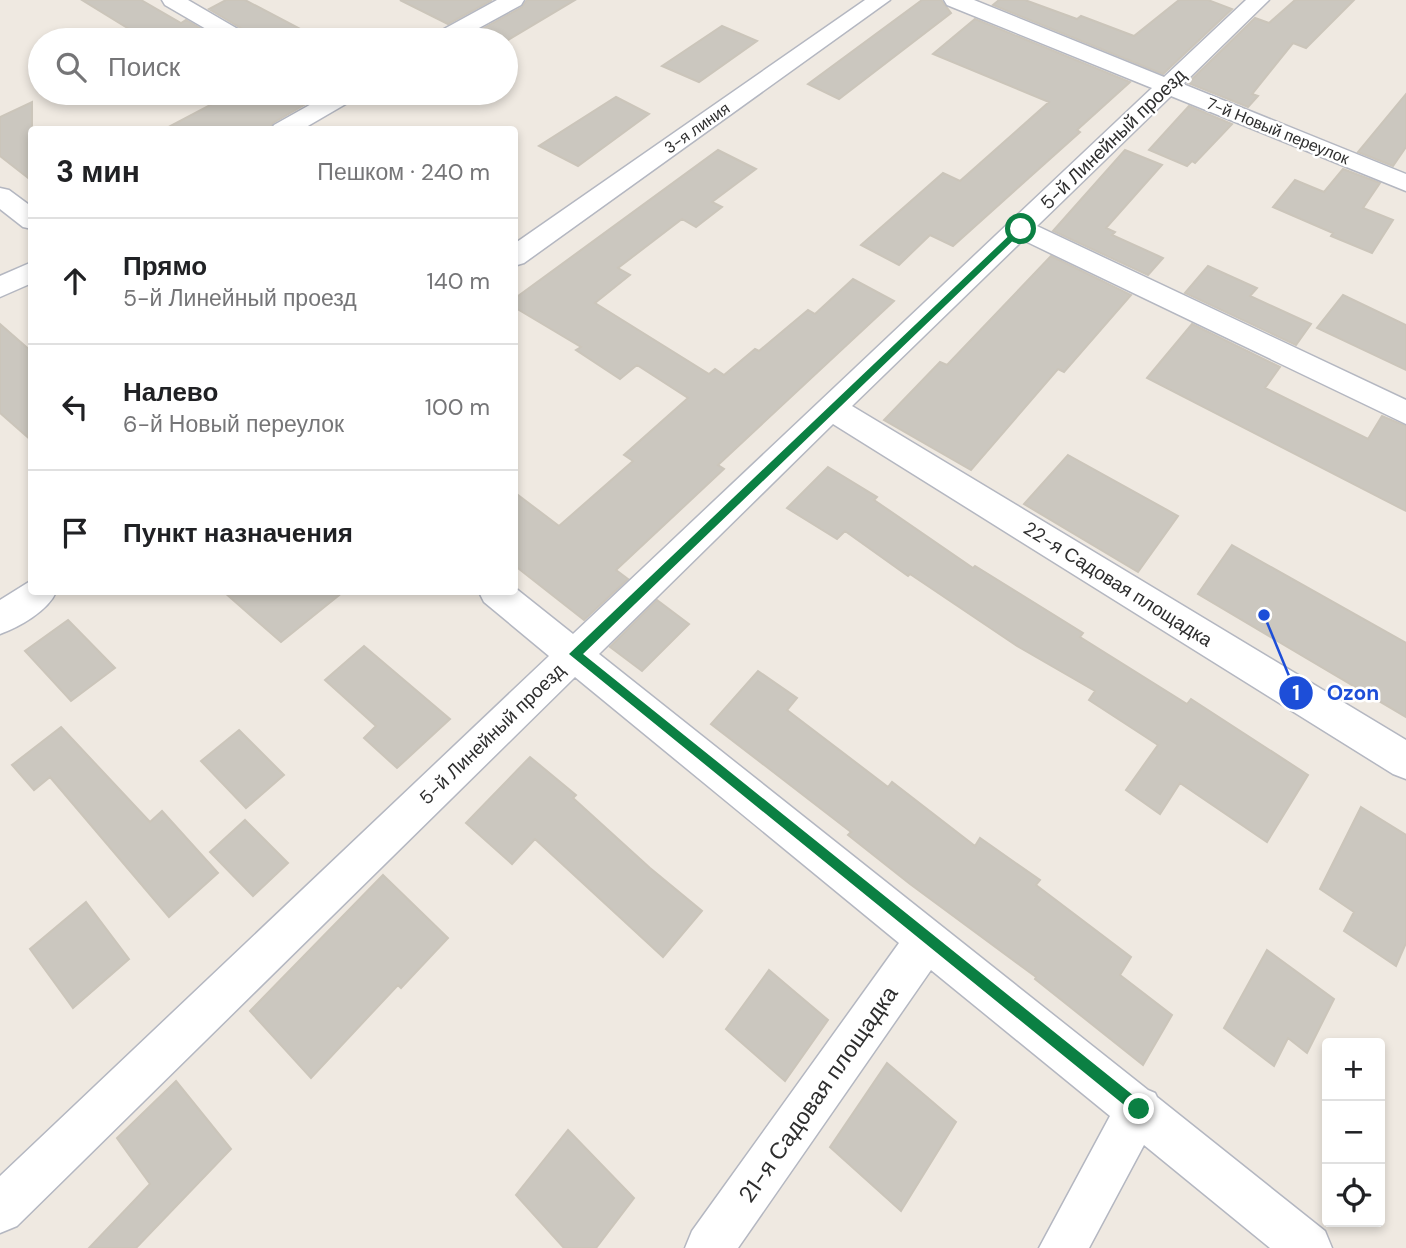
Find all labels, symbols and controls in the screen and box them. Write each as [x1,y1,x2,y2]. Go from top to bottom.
search box [28,28,518,105]
icon: search [52,48,90,86]
text: Поиск [108,50,180,84]
street label: 5-й Линейный проезд [1035,63,1191,215]
street label: 7-й Новый переулок [1204,93,1353,170]
street label: 3-я линия [660,98,734,158]
text: 3 мин [56,152,140,191]
text: Пешком · 240 m [317,157,490,187]
route start [1005,213,1036,244]
text: Прямо [123,249,207,283]
icon: ahead [56,262,94,300]
text: 140 m [427,266,490,296]
text: 5-й Линейный проезд [123,283,357,313]
text: Налево [123,375,218,409]
icon: left [56,388,94,426]
text: 100 m [425,392,490,422]
text: 6-й Новый переулок [123,409,344,439]
icon: arrive [56,514,94,552]
text: Пункт назначения [123,516,353,550]
street label: 22-я Садовая площадка [1019,516,1218,653]
street label: 5-й Линейный проезд [414,658,570,810]
callout: Ozon [1278,672,1394,714]
text: 1 [1292,679,1300,707]
text: Ozon [1327,679,1379,707]
street label: 21-я Садовая площадка [732,980,904,1208]
map controls [1322,1038,1385,1227]
button: + [1322,1038,1385,1101]
route end [1123,1093,1154,1124]
button: − [1322,1101,1385,1164]
button: locate [1322,1164,1385,1227]

